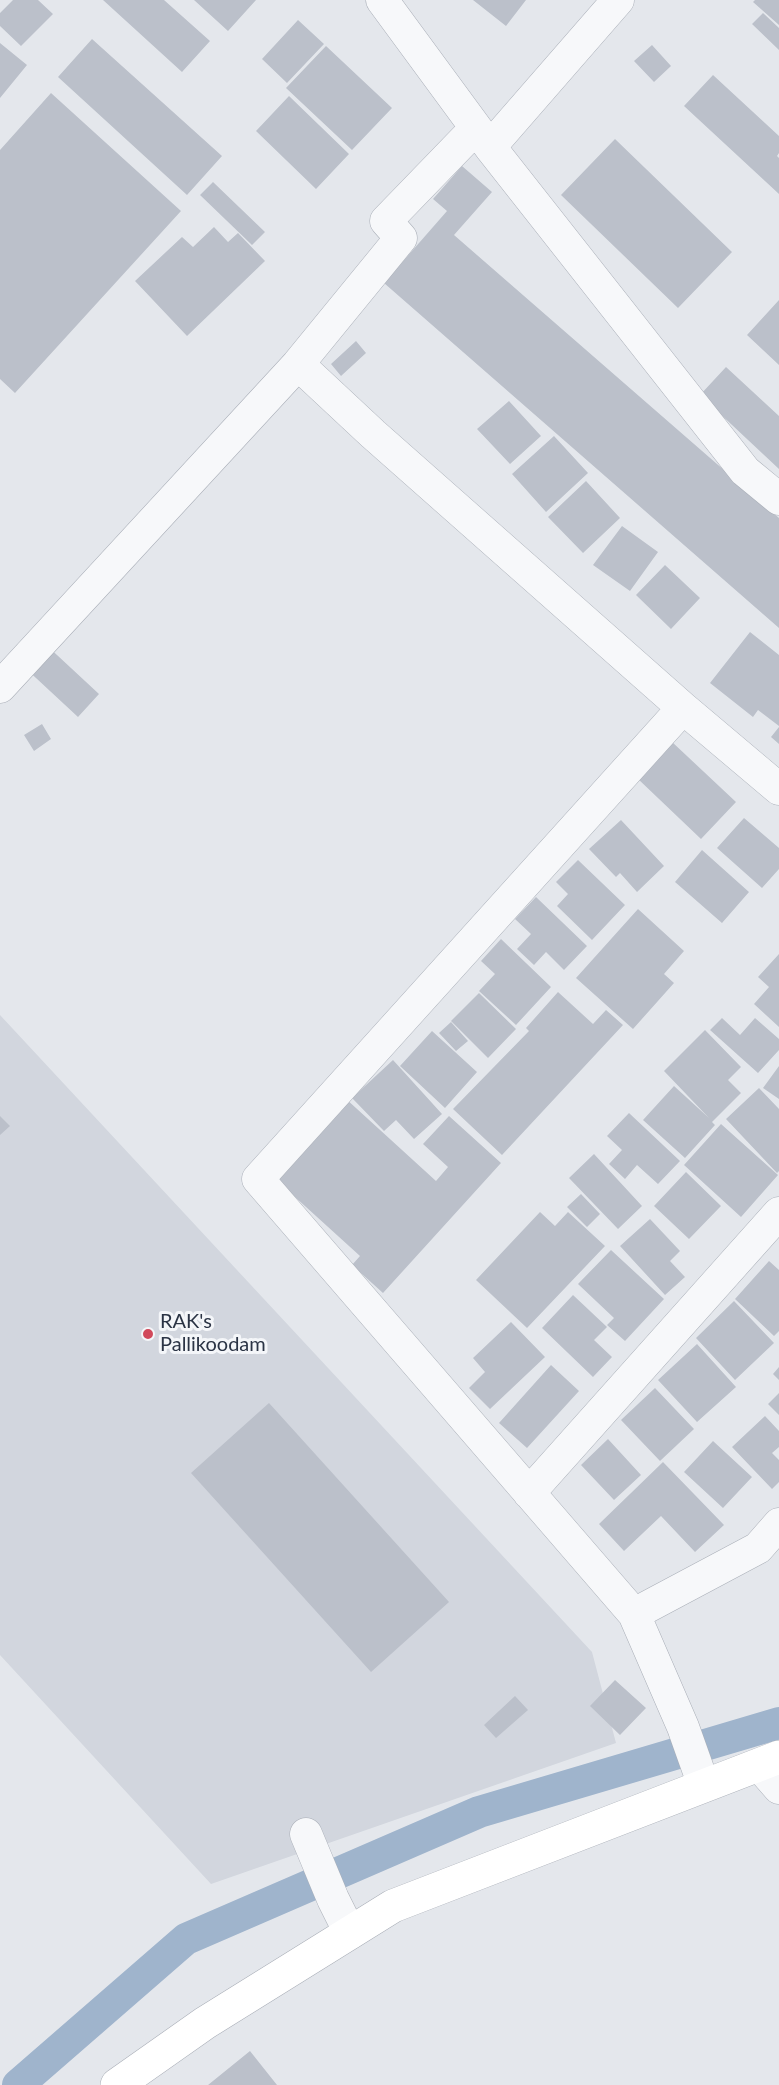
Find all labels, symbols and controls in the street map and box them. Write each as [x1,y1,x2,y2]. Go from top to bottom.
place label: RAK's Pallikoodam [160,1310,266,1357]
marker: RAK's Pallikoodam [141,1327,155,1341]

